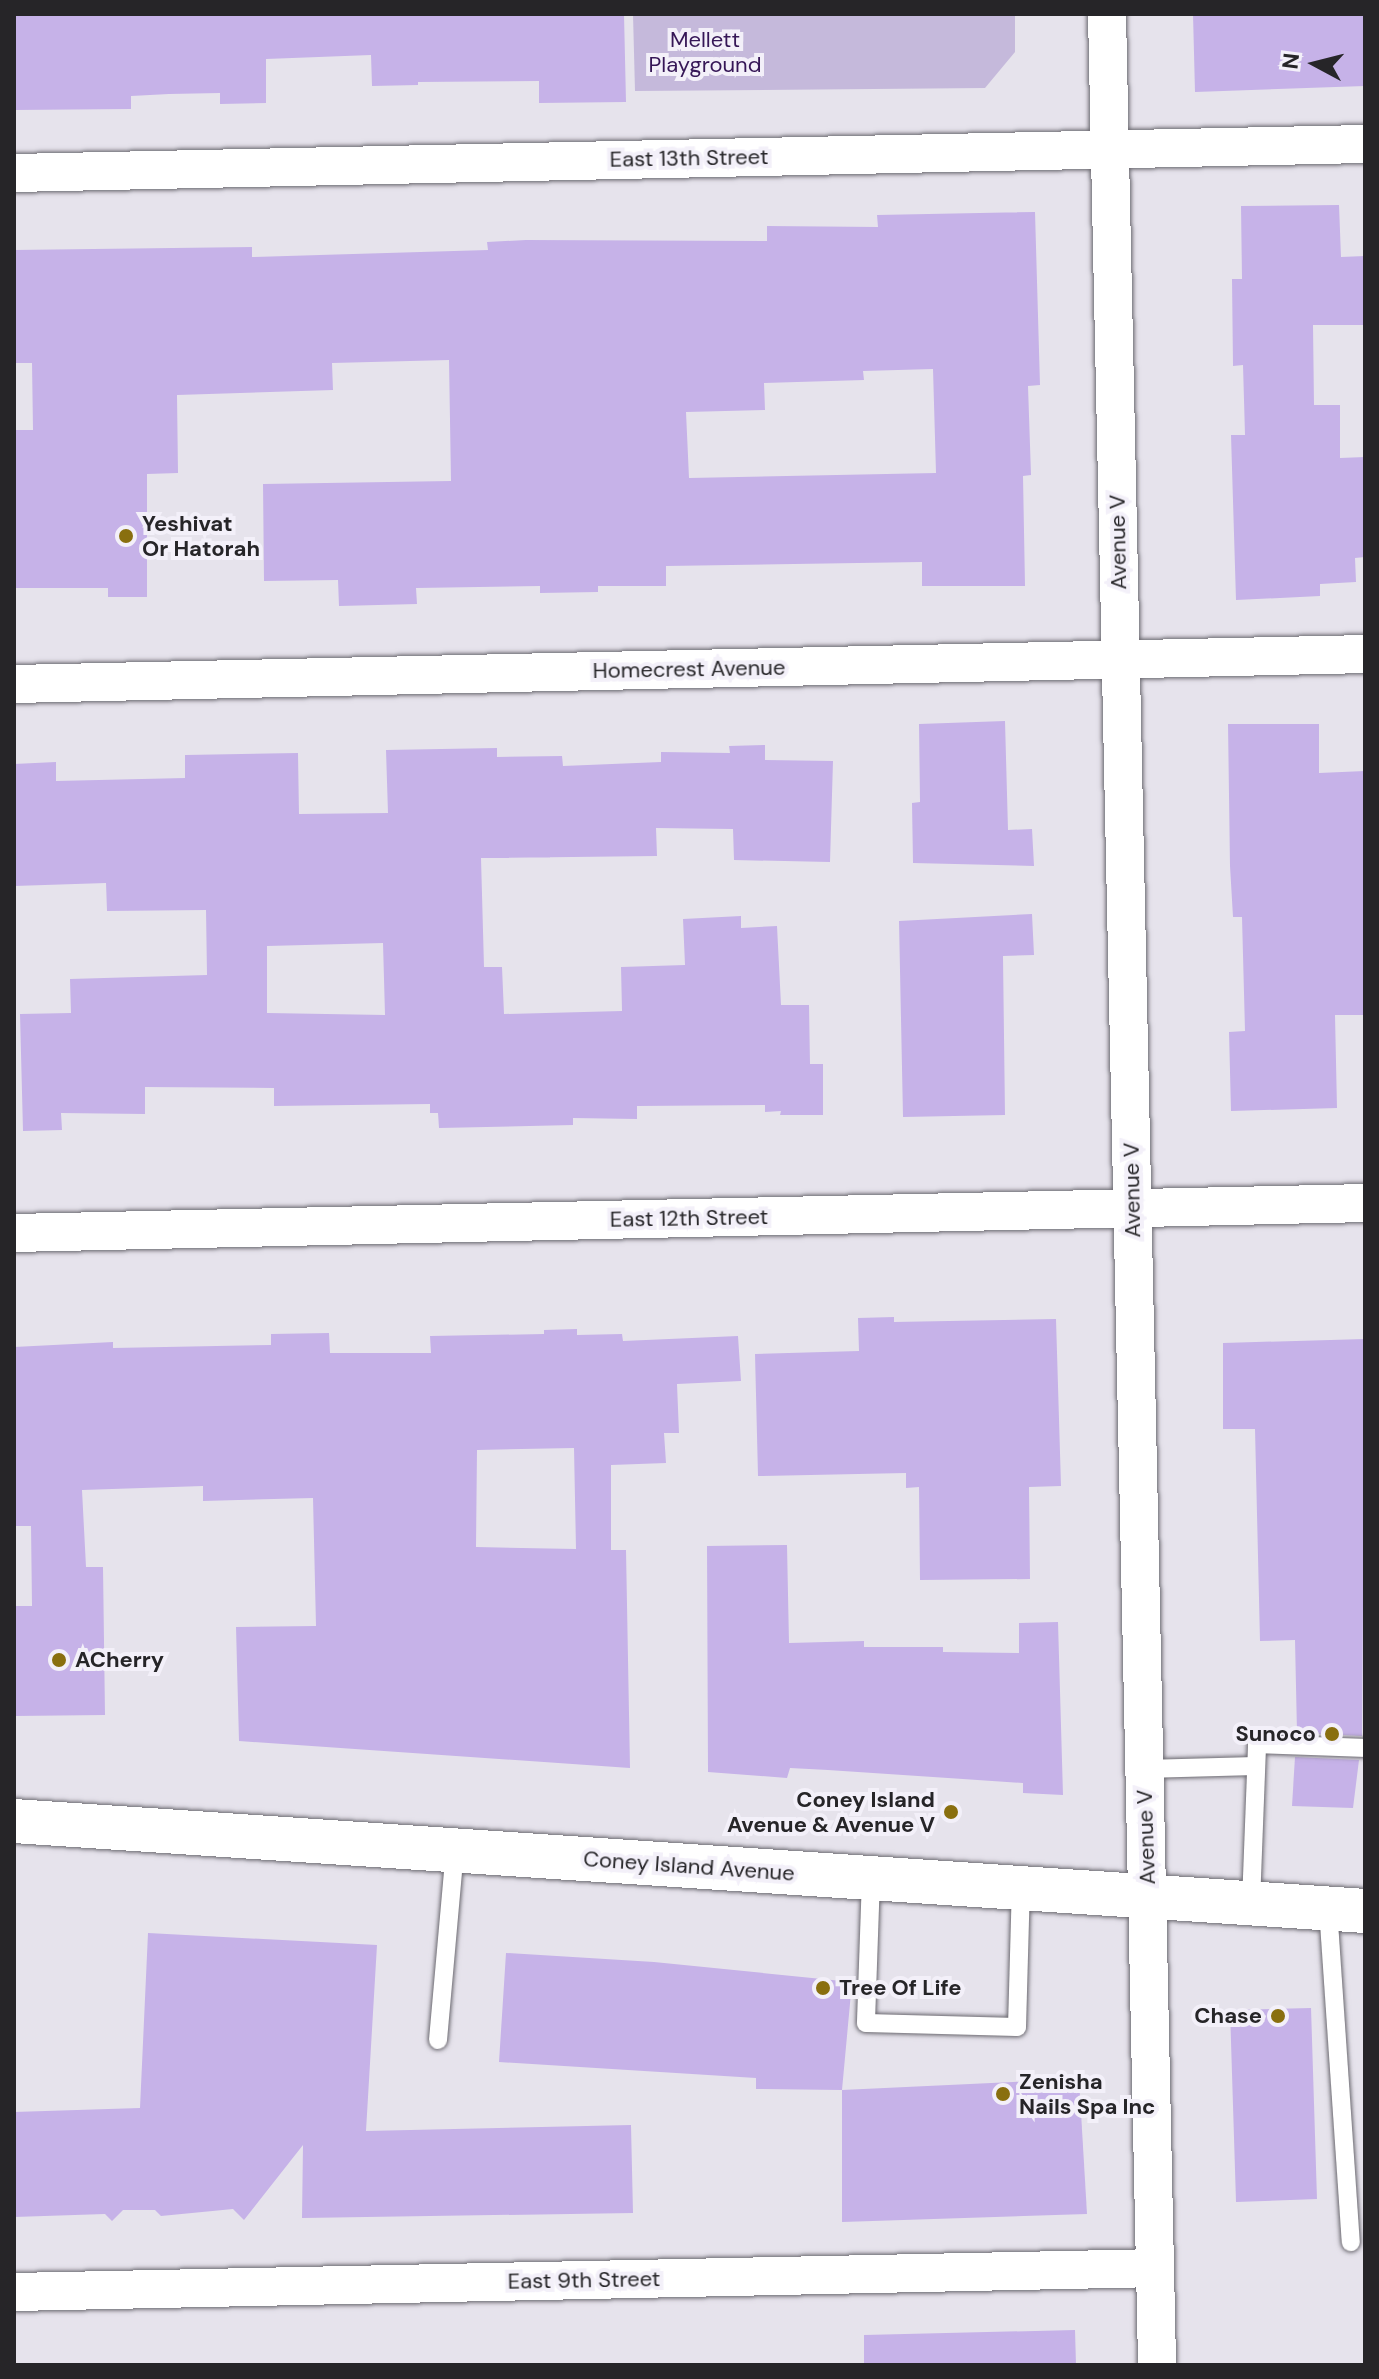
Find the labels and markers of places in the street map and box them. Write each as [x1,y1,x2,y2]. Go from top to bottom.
place label: Yeshivat Or Hatorah [142,510,260,562]
marker: Yeshivat Or Hatorah [117,527,135,545]
place label: ACherry [75,1647,164,1673]
marker: ACherry [50,1651,68,1669]
place label: Sunoco [1235,1721,1316,1747]
marker: Sunoco [1323,1725,1341,1743]
place label: Coney Island Avenue & Avenue V [727,1786,935,1838]
marker: Coney Island Avenue & Avenue V [942,1803,960,1821]
place label: Tree Of Life [839,1975,961,2001]
marker: Tree Of Life [814,1979,832,1997]
place label: Chase [1194,2003,1262,2029]
marker: Chase [1269,2007,1287,2025]
place label: Zenisha Nails Spa Inc [1019,2068,1155,2120]
marker: Zenisha Nails Spa Inc [994,2085,1012,2103]

